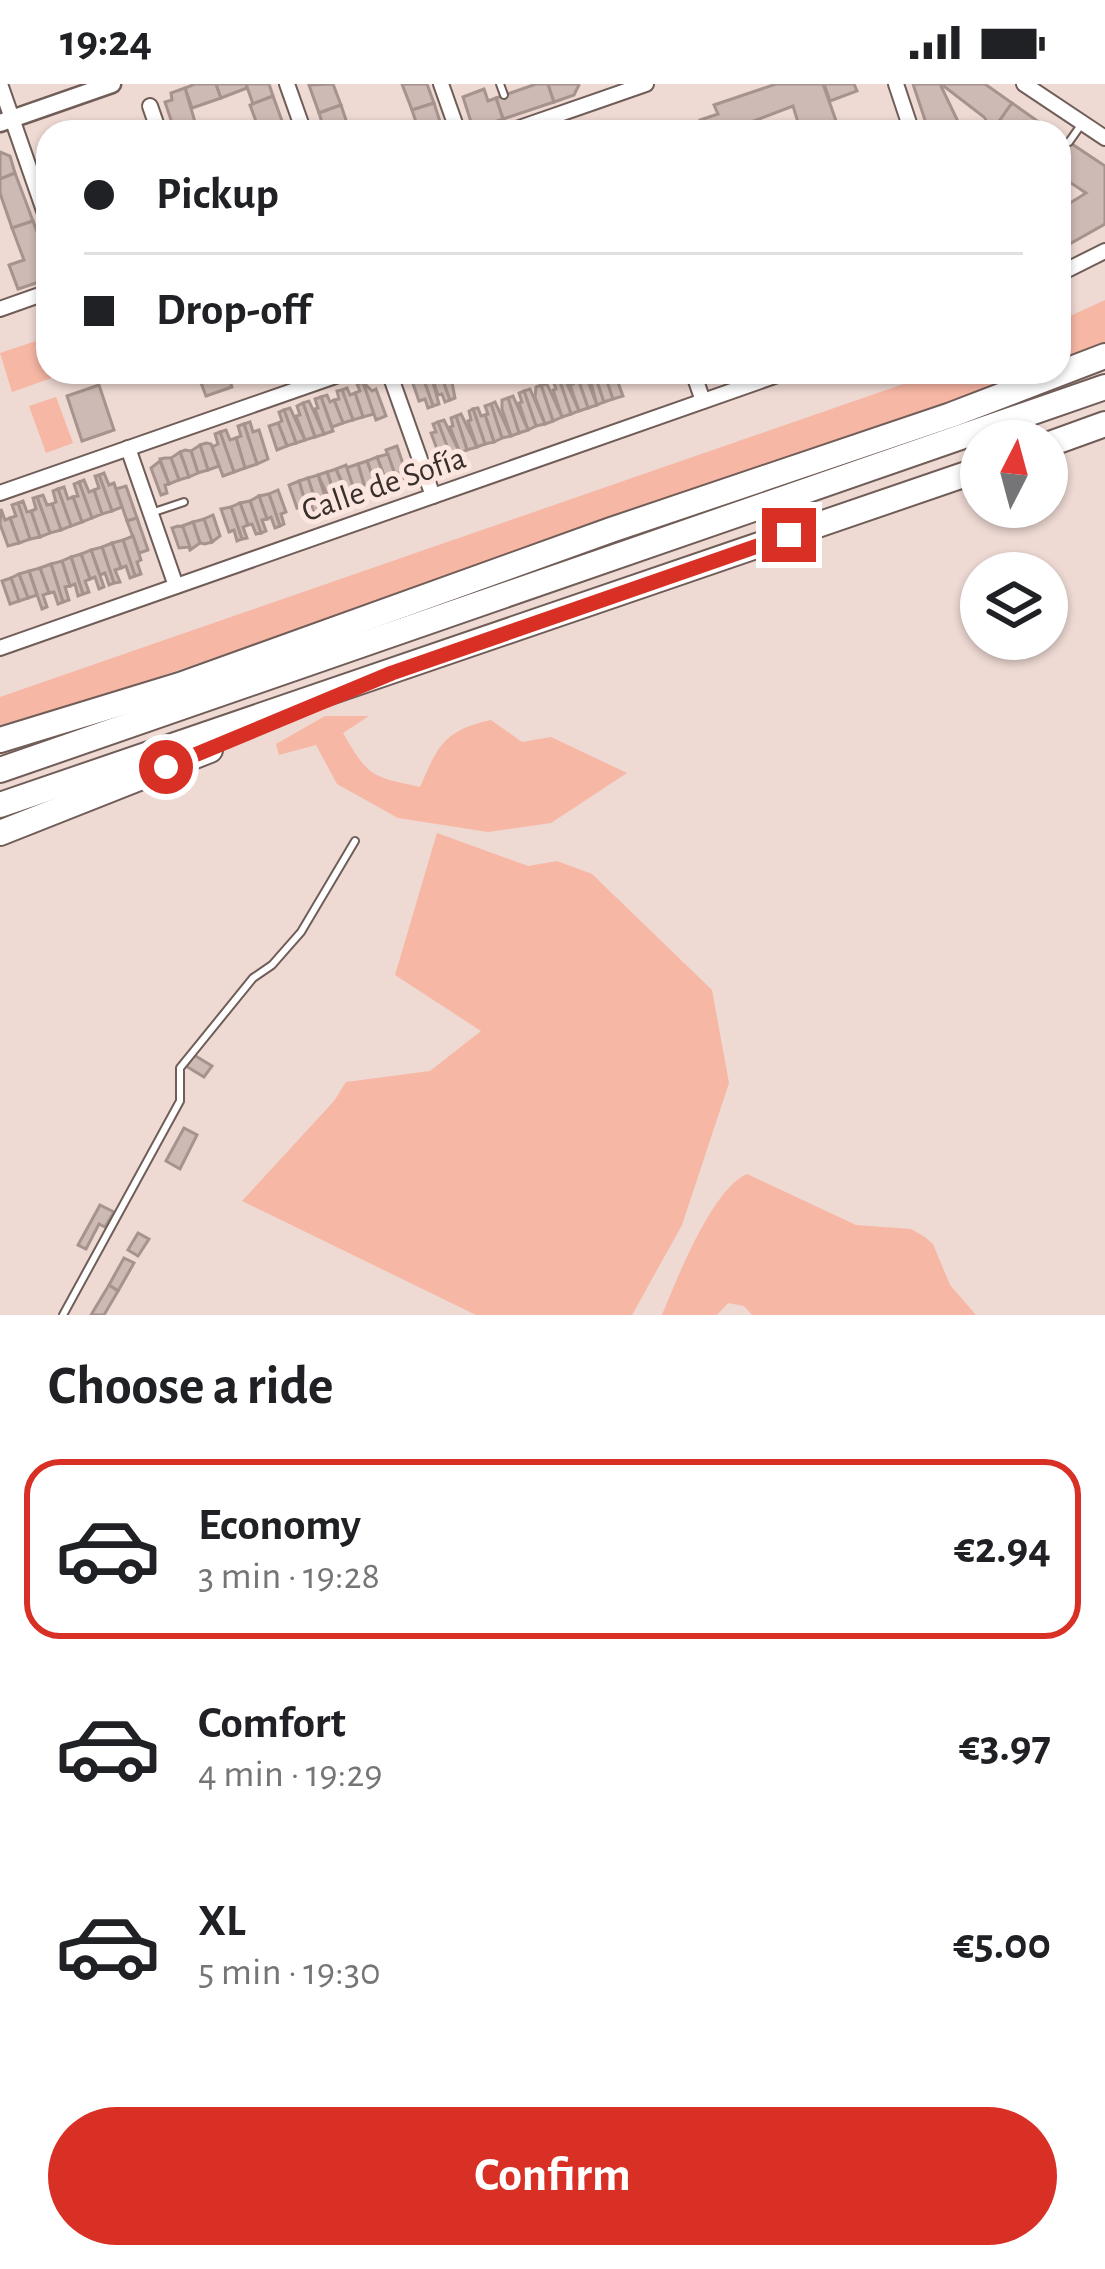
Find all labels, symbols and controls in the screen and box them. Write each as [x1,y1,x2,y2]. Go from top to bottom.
text: 19:24 [60,19,152,64]
text: Pickup [156,172,279,217]
text: Drop-off [156,288,311,333]
north arrow [960,420,1068,528]
map controls [960,420,1068,660]
street label: Calle de Sofía [298,442,470,528]
route end [762,508,816,562]
button: layers [960,552,1068,660]
route start [139,740,193,794]
text: Choose a ride [48,1360,334,1414]
icon: car [54,1495,162,1603]
text: Economy [198,1503,361,1548]
text: €2.94 [954,1526,1051,1571]
text: 3 min · 19:28 [198,1557,380,1596]
icon: car [54,1693,162,1801]
text: Comfort [198,1701,346,1746]
text: €3.97 [959,1724,1051,1769]
text: 4 min · 19:29 [198,1755,383,1794]
icon: car [54,1891,162,1999]
text: XL [198,1899,246,1944]
text: €5.00 [953,1922,1051,1967]
text: 5 min · 19:30 [198,1953,381,1992]
button: Confirm [48,2107,1057,2245]

